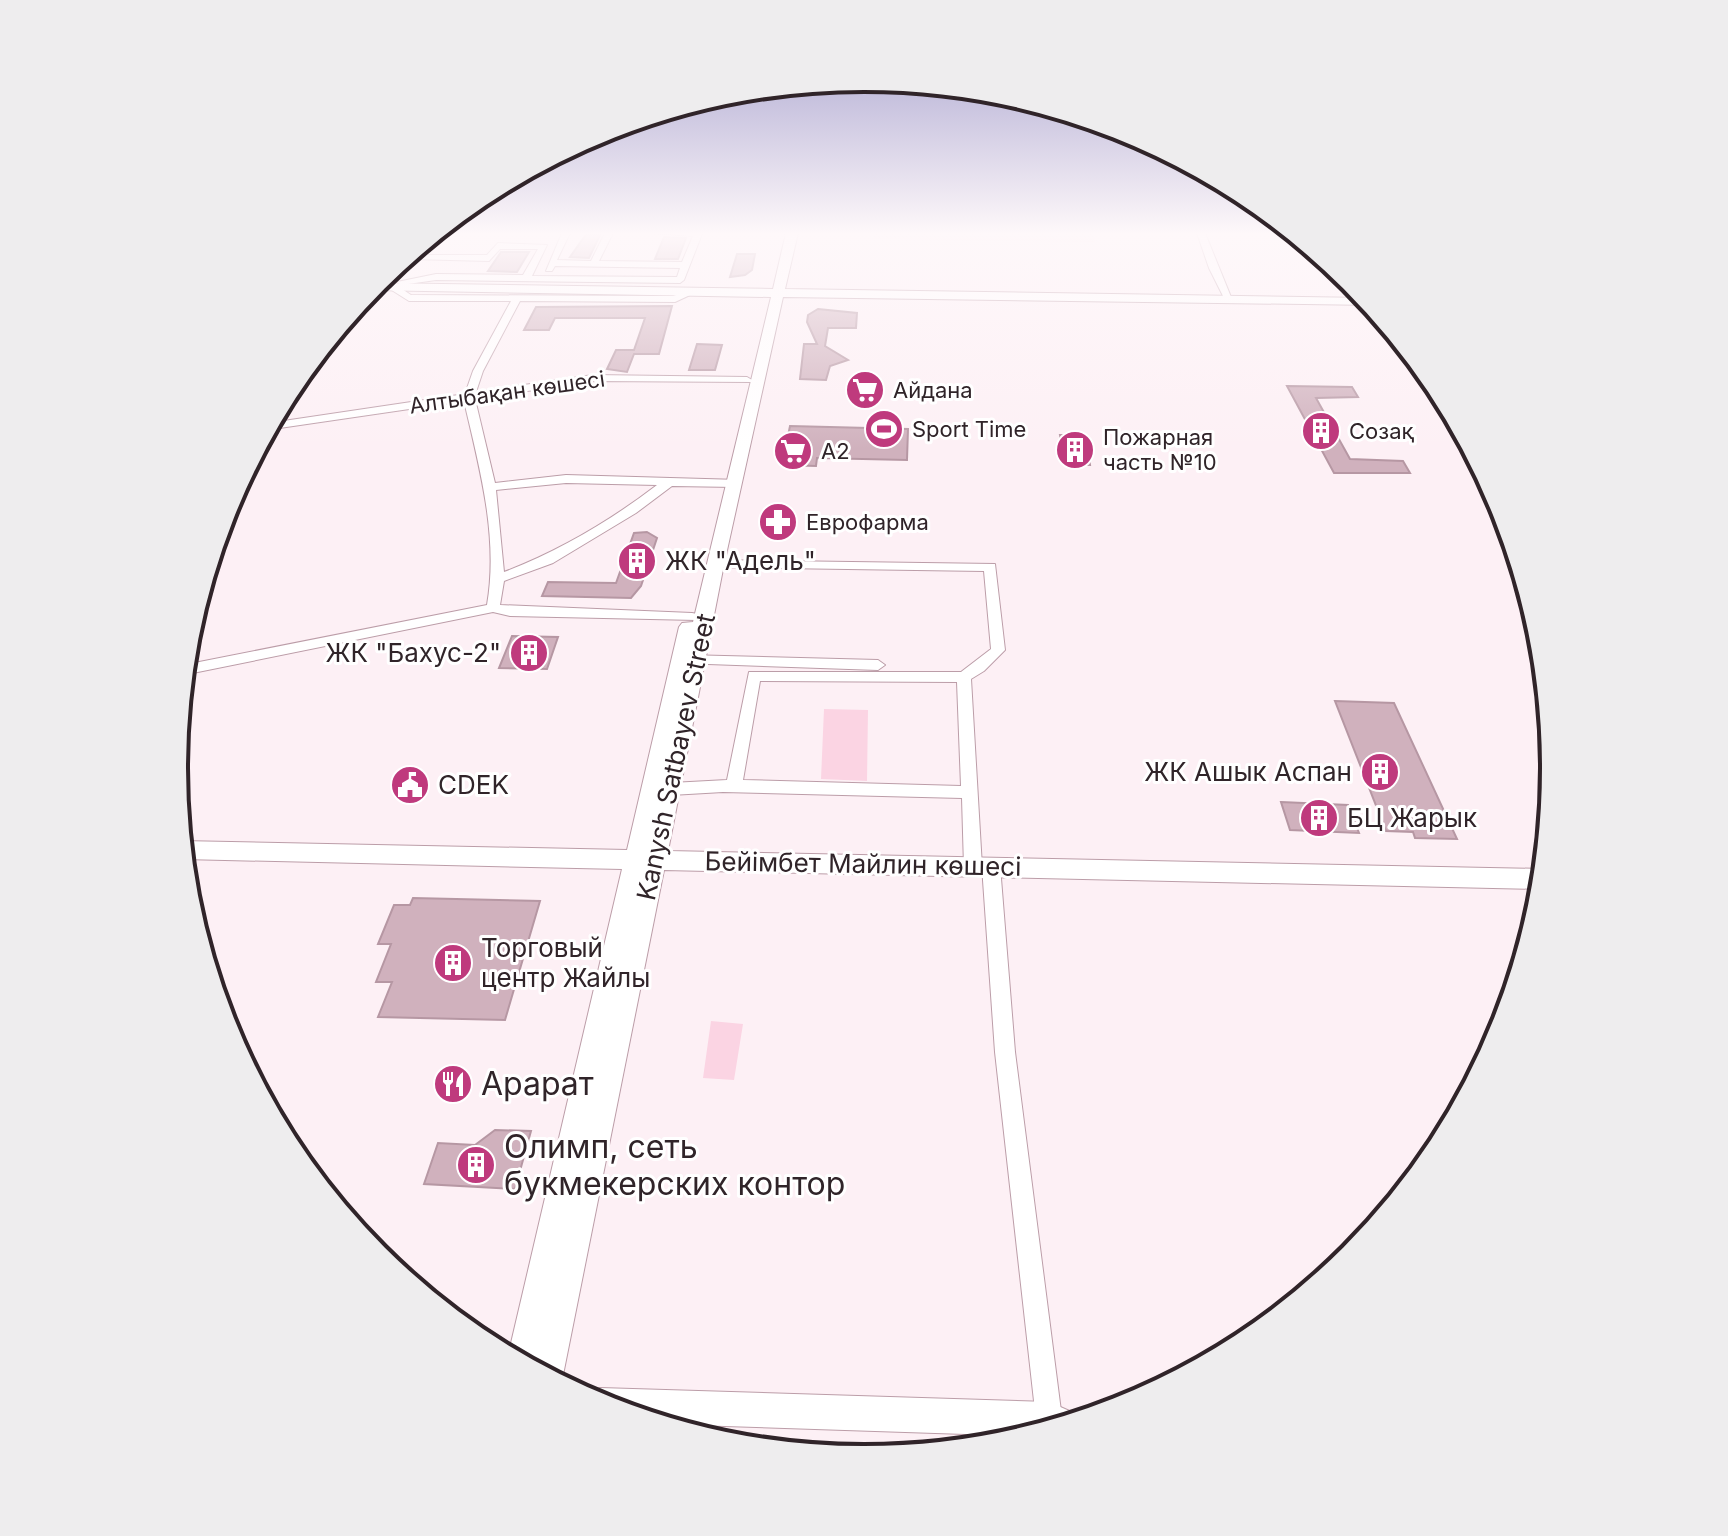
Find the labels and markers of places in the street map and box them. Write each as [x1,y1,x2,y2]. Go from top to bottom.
supermarket icon: Айдана [844,369,886,411]
place label: Айдана [893,377,973,403]
sports icon: Sport Time [863,408,905,450]
building icon: Созақ [1300,410,1342,452]
place label: Sport Time [912,416,1026,442]
place label: Созақ [1349,418,1414,444]
place label: Пожарная часть №10 [1103,424,1217,475]
building icon: Пожарная часть №10 [1054,429,1096,471]
supermarket icon: А2 [772,430,814,472]
place label: А2 [821,438,850,464]
pharmacy icon: Еврофарма [757,501,799,543]
place label: Еврофарма [806,509,929,535]
building icon: ЖК "Адель" [616,540,658,582]
place label: ЖК "Адель" [665,545,816,576]
building icon: ЖК "Бахус-2" [508,632,550,674]
place label: ЖК "Бахус-2" [326,637,501,668]
building icon: ЖК Ашык Аспан [1359,751,1401,793]
place label: ЖК Ашык Аспан [1144,756,1352,787]
public building icon: CDEK [389,764,431,806]
place label: CDEK [438,769,509,800]
building icon: БЦ Жарык [1298,797,1340,839]
place label: БЦ Жарык [1347,802,1477,833]
place label: Торговый центр Жайлы [481,932,650,993]
building icon: Торговый центр Жайлы [432,942,474,984]
restaurant icon: Арарат [432,1063,474,1105]
place label: Арарат [481,1064,594,1103]
place label: Олимп, сеть букмекерских контор [504,1127,845,1203]
building icon: Олимп, сеть букмекерских контор [455,1144,497,1186]

